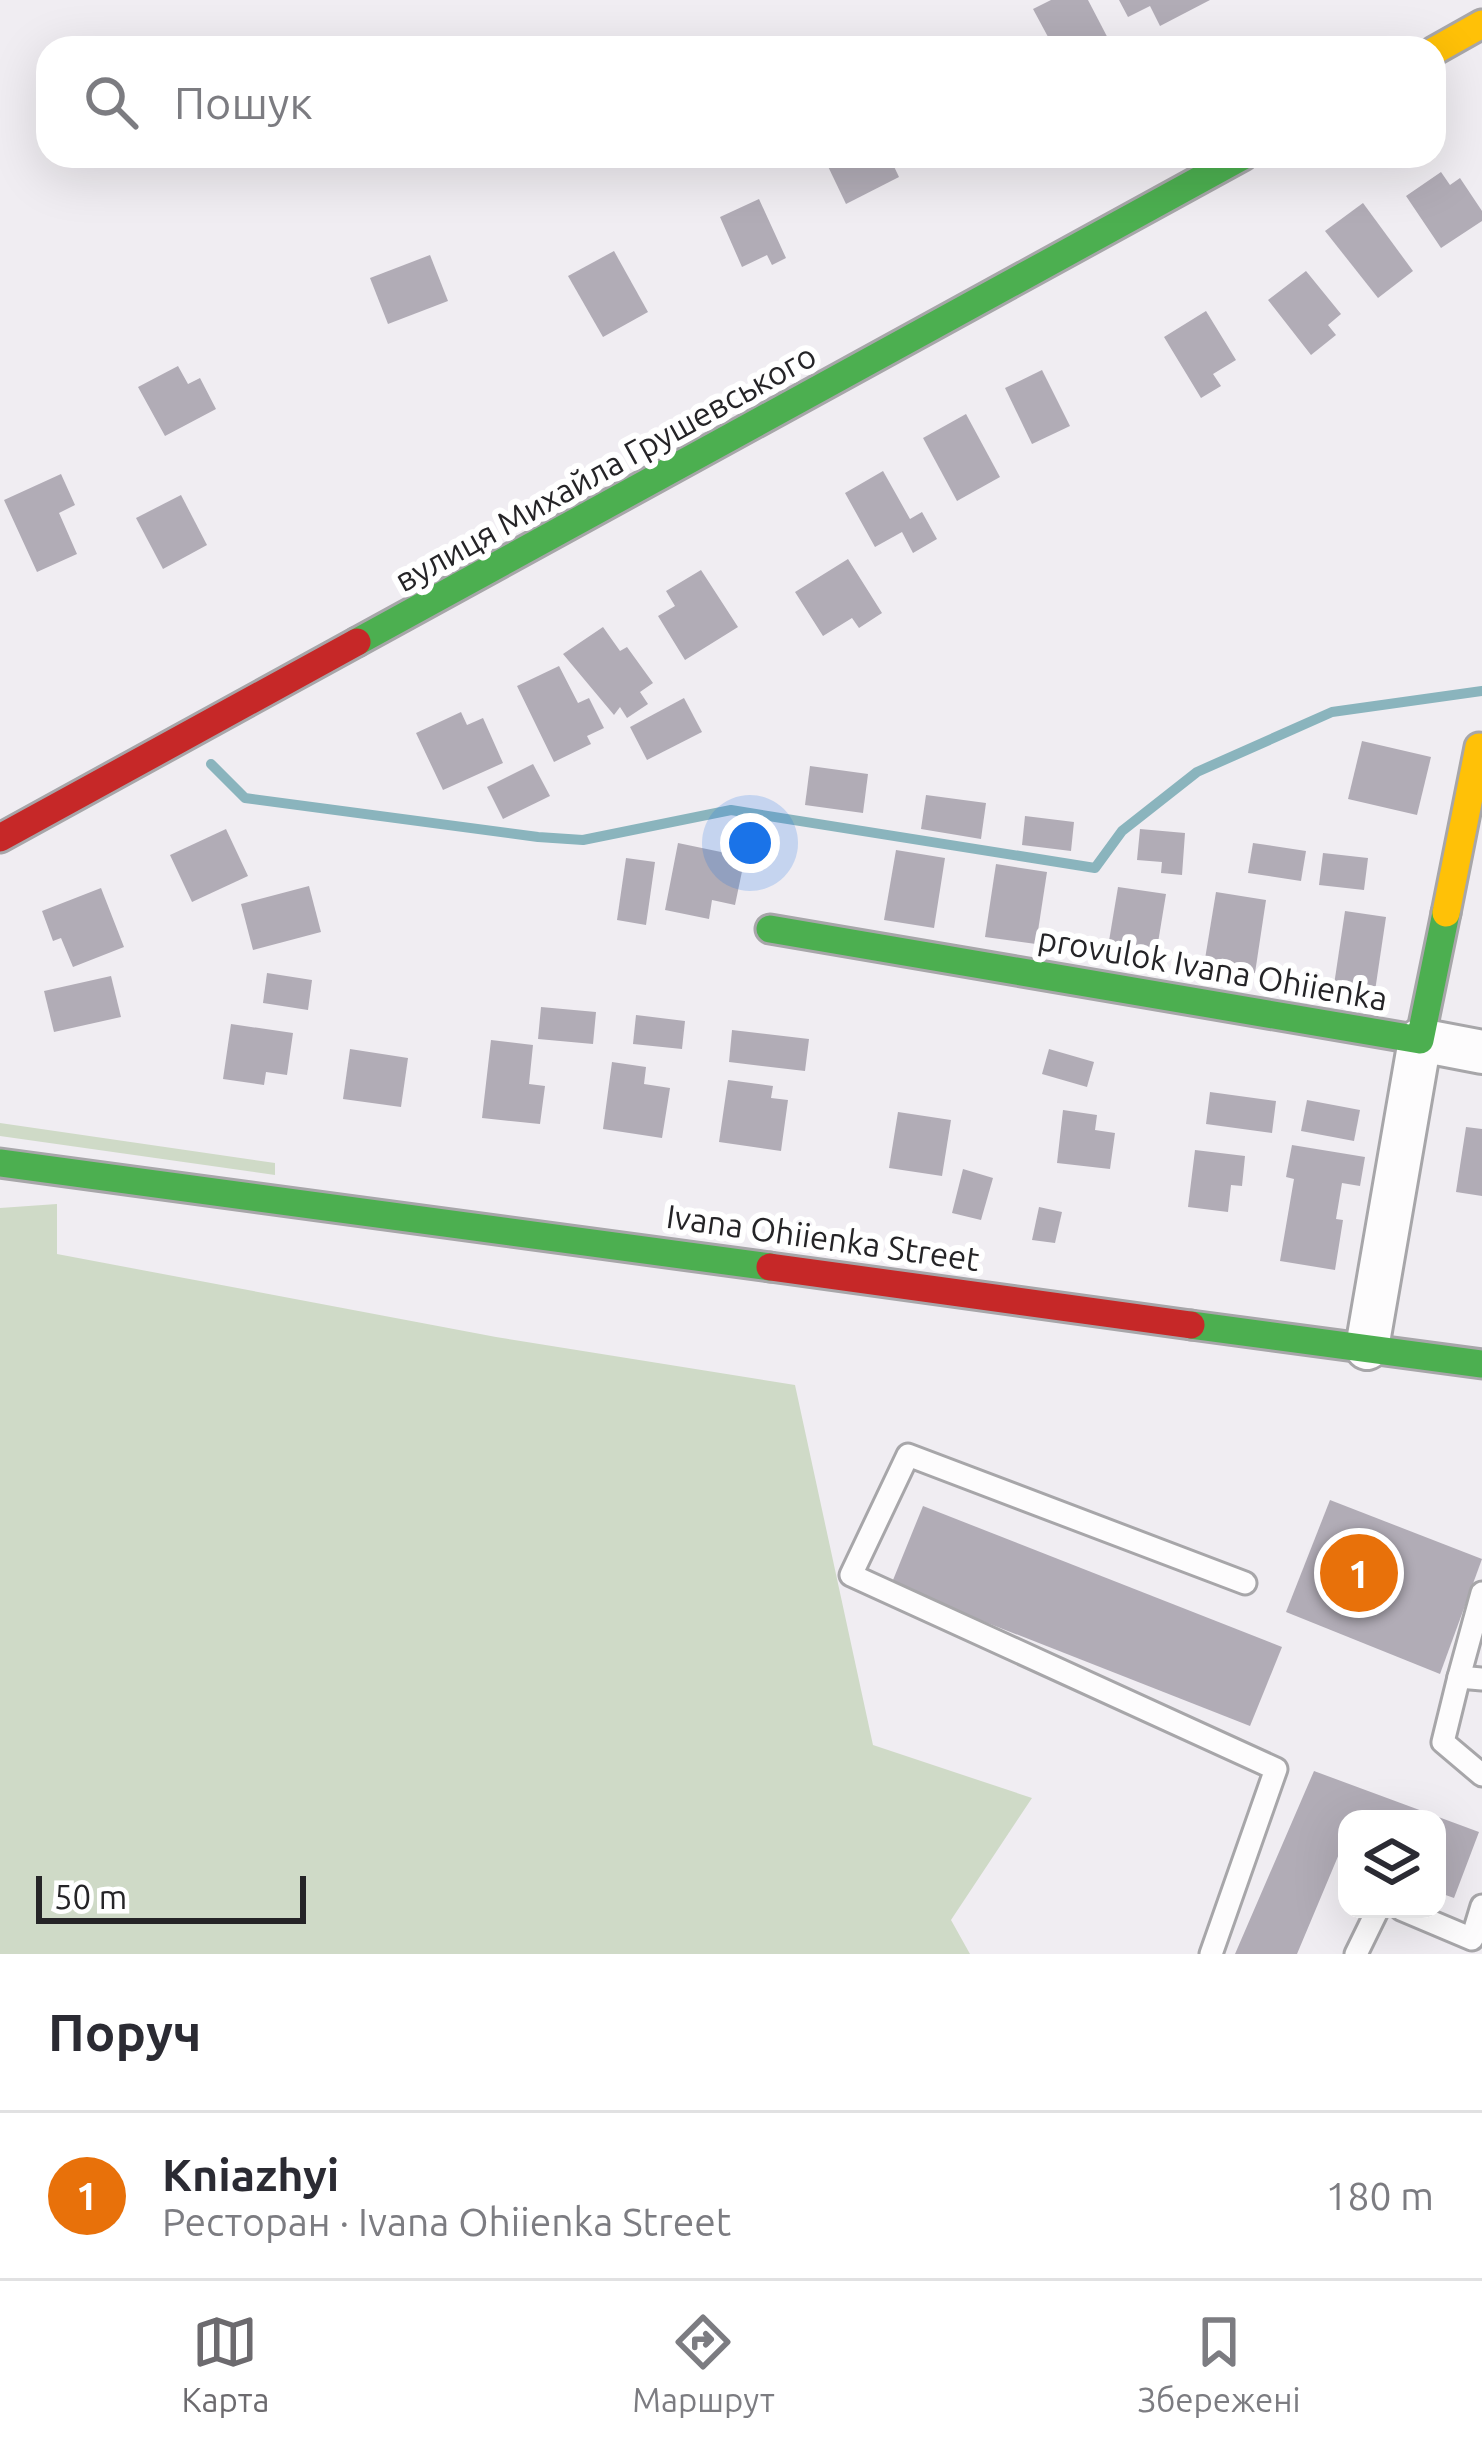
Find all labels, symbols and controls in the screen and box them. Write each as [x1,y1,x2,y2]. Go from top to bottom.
search box [36,36,1446,168]
icon: search [78,69,144,135]
text: Пошук [174,77,313,128]
street label: вулиця Михайла Грушевського [388,336,822,598]
your location [720,813,780,873]
street label: provulok Ivana Ohiienka [1035,919,1391,1017]
street label: Ivana Ohiienka Street [664,1197,982,1277]
pin: 1 [1320,1528,1398,1618]
map controls [1338,1810,1446,1918]
button: layers [1338,1810,1446,1918]
scale bar [36,1870,306,1923]
text: 50 m [54,1878,127,1915]
text: Поруч [48,2003,201,2061]
text: Kniazhyi [162,2149,339,2200]
text: 1 [76,2174,98,2217]
text: 180 m [1325,2174,1434,2217]
text: Ресторан · Ivana Ohiienka Street [162,2200,731,2243]
tab: Карта [181,2309,269,2418]
tab: Маршрут [632,2309,775,2418]
tab: Збережені [1137,2309,1301,2418]

